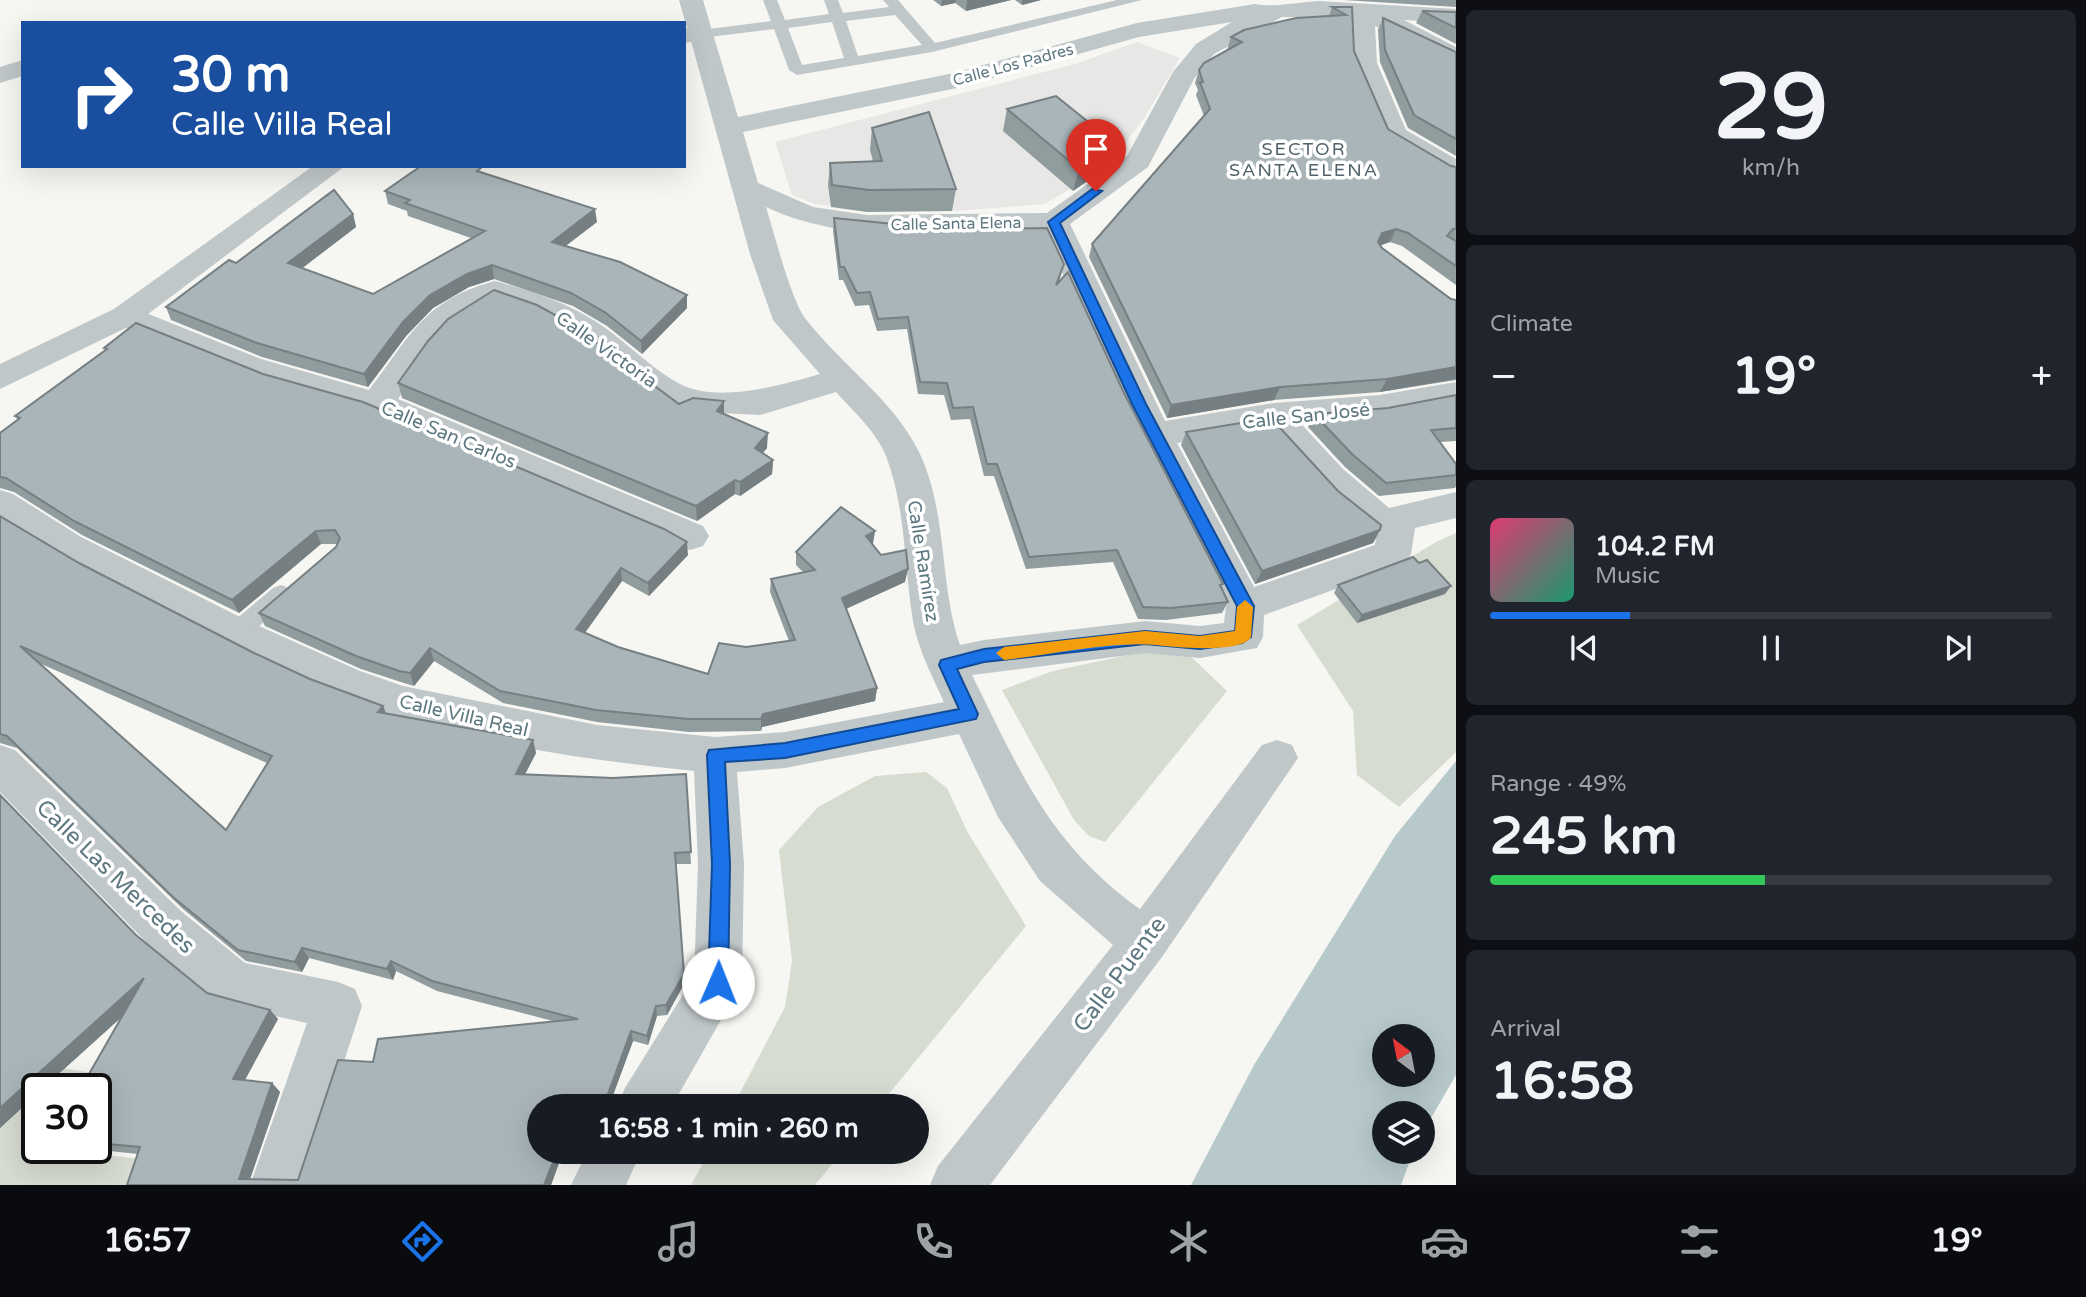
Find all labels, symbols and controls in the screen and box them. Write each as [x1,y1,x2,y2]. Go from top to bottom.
street label: Calle Los Padres [951,39,1076,91]
text: 30 m [171,46,290,105]
icon: right [56,49,147,140]
text: 29 [1714,53,1828,163]
text: Calle Villa Real [171,106,393,144]
pin [1066,119,1126,191]
icon: arrive [1077,130,1115,168]
district label: SECTOR SANTA ELENA [1229,138,1379,181]
text: km/h [1742,154,1800,182]
street label: Calle Santa Elena [890,213,1022,235]
street label: Calle Victoria [552,307,661,393]
text: Climate [1490,310,1573,338]
text: 19° [1731,345,1816,408]
text: − [1490,354,1517,400]
text: + [2031,354,2052,400]
street label: Calle San Carlos [378,397,519,473]
street label: Calle San José [1241,398,1371,434]
street label: Calle Ramírez [903,499,943,623]
text: 104.2 FM [1595,531,1715,562]
text: Music [1595,562,1660,590]
icon: previous [1565,629,1603,667]
icon: pause [1752,629,1790,667]
icon: next [1939,629,1977,667]
street label: Calle Villa Real [397,690,530,741]
text: Range · 49% [1490,770,1626,798]
street label: Calle Las Mercedes [30,794,200,960]
text: 245 km [1490,805,1678,868]
street label: Calle Puente [1067,911,1172,1038]
position arrow [681,946,755,1020]
text: Arrival [1490,1015,1561,1043]
north arrow [1372,1024,1435,1087]
map controls [1372,1024,1435,1164]
text: 16:58 [1490,1050,1634,1113]
speed limit sign: 30 [21,1073,112,1164]
button: layers [1372,1101,1435,1164]
text: 16:58 · 1 min · 260 m [597,1113,859,1144]
icon: directions [398,1217,447,1266]
icon: music [654,1217,703,1266]
icon: phone [909,1217,958,1266]
icon: climate [1164,1217,1213,1266]
icon: car [1420,1217,1469,1266]
icon: filters [1675,1217,1724,1266]
text: 16:57 [103,1222,192,1260]
text: 19° [1930,1222,1983,1260]

